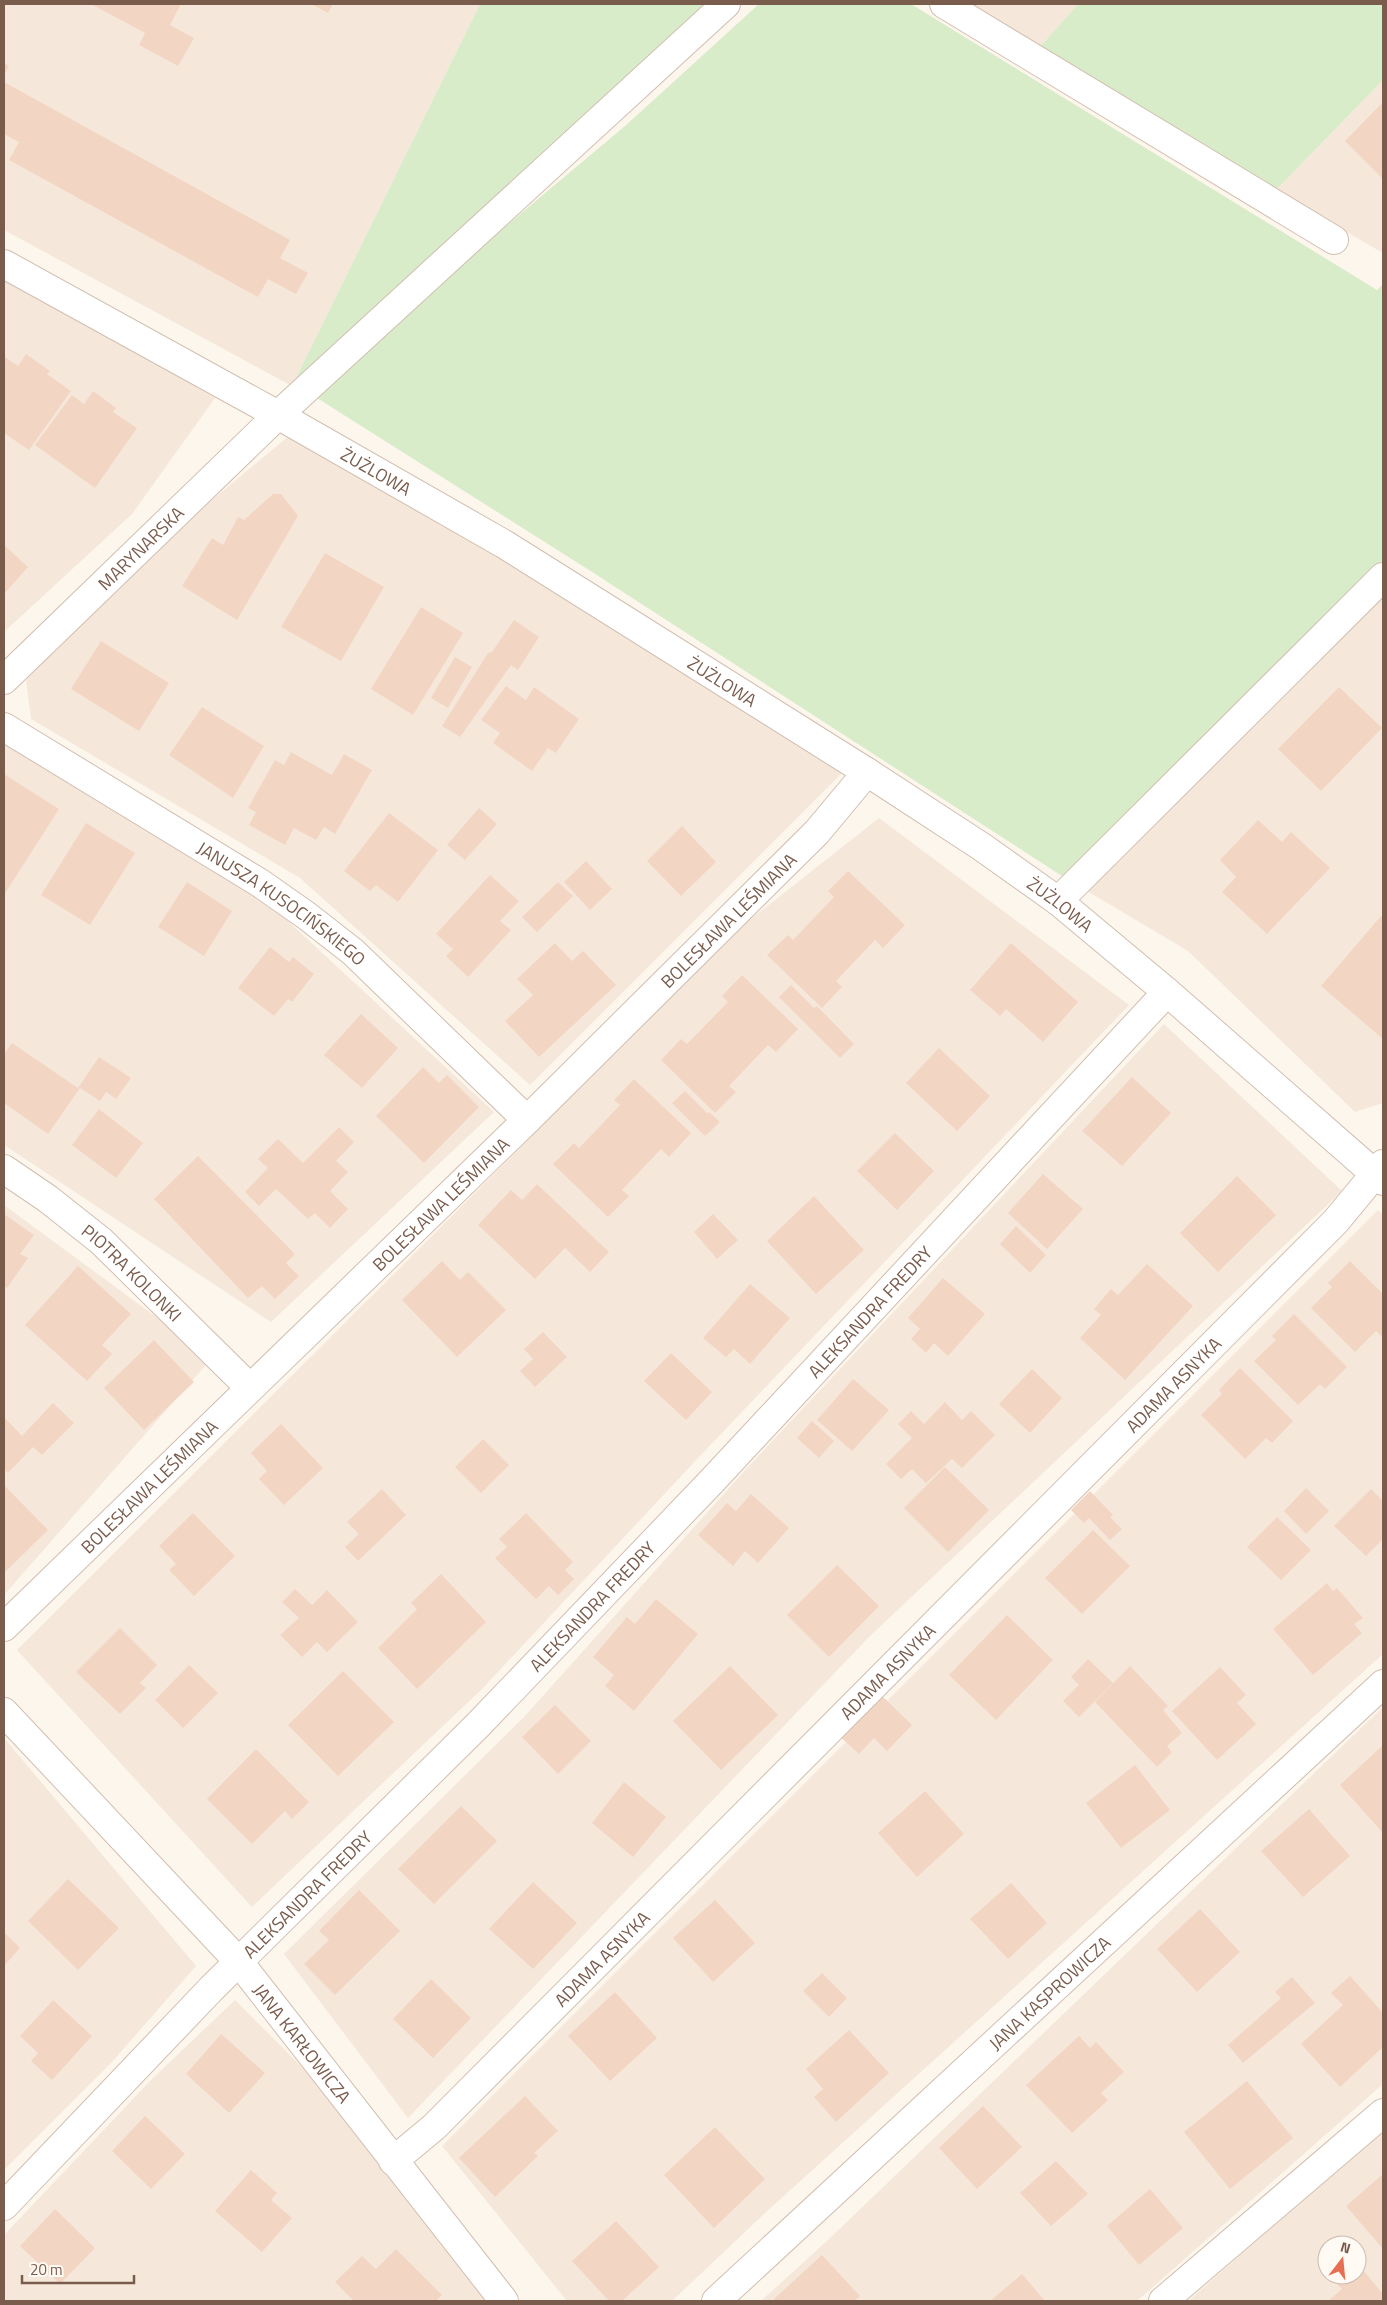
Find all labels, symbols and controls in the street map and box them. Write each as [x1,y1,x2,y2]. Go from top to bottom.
street label: ŻUŻLOWA [336,440,417,502]
street label: MARYNARSKA [91,499,190,596]
street label: ŻUŻLOWA [683,649,763,713]
street label: JANUSZA KUSOCIŃSKIEGO [192,834,372,971]
street label: BOLESŁAWA LEŚMIANA [654,846,803,994]
street label: ŻUŻLOWA [1022,870,1099,939]
street label: BOLESŁAWA LEŚMIANA [366,1131,516,1277]
street label: PIOTRA KOLONKI [76,1217,188,1327]
street label: ALEKSANDRA FREDRY [801,1239,938,1384]
street label: ADAMA ASNYKA [1119,1330,1227,1439]
street label: BOLESŁAWA LEŚMIANA [74,1413,224,1559]
street label: ALEKSANDRA FREDRY [523,1535,661,1678]
street label: ADAMA ASNYKA [834,1617,942,1726]
street label: ALEKSANDRA FREDRY [236,1824,378,1964]
street label: ADAMA ASNYKA [548,1904,656,2013]
street label: JANA KASPROWICZA [982,1929,1116,2056]
street label: JANA KARŁOWICZA [247,1977,358,2109]
north arrow [1317,2235,1367,2285]
text: N [1338,2236,1353,2258]
scale bar [22,2252,135,2284]
text: 20 m [30,2258,63,2281]

